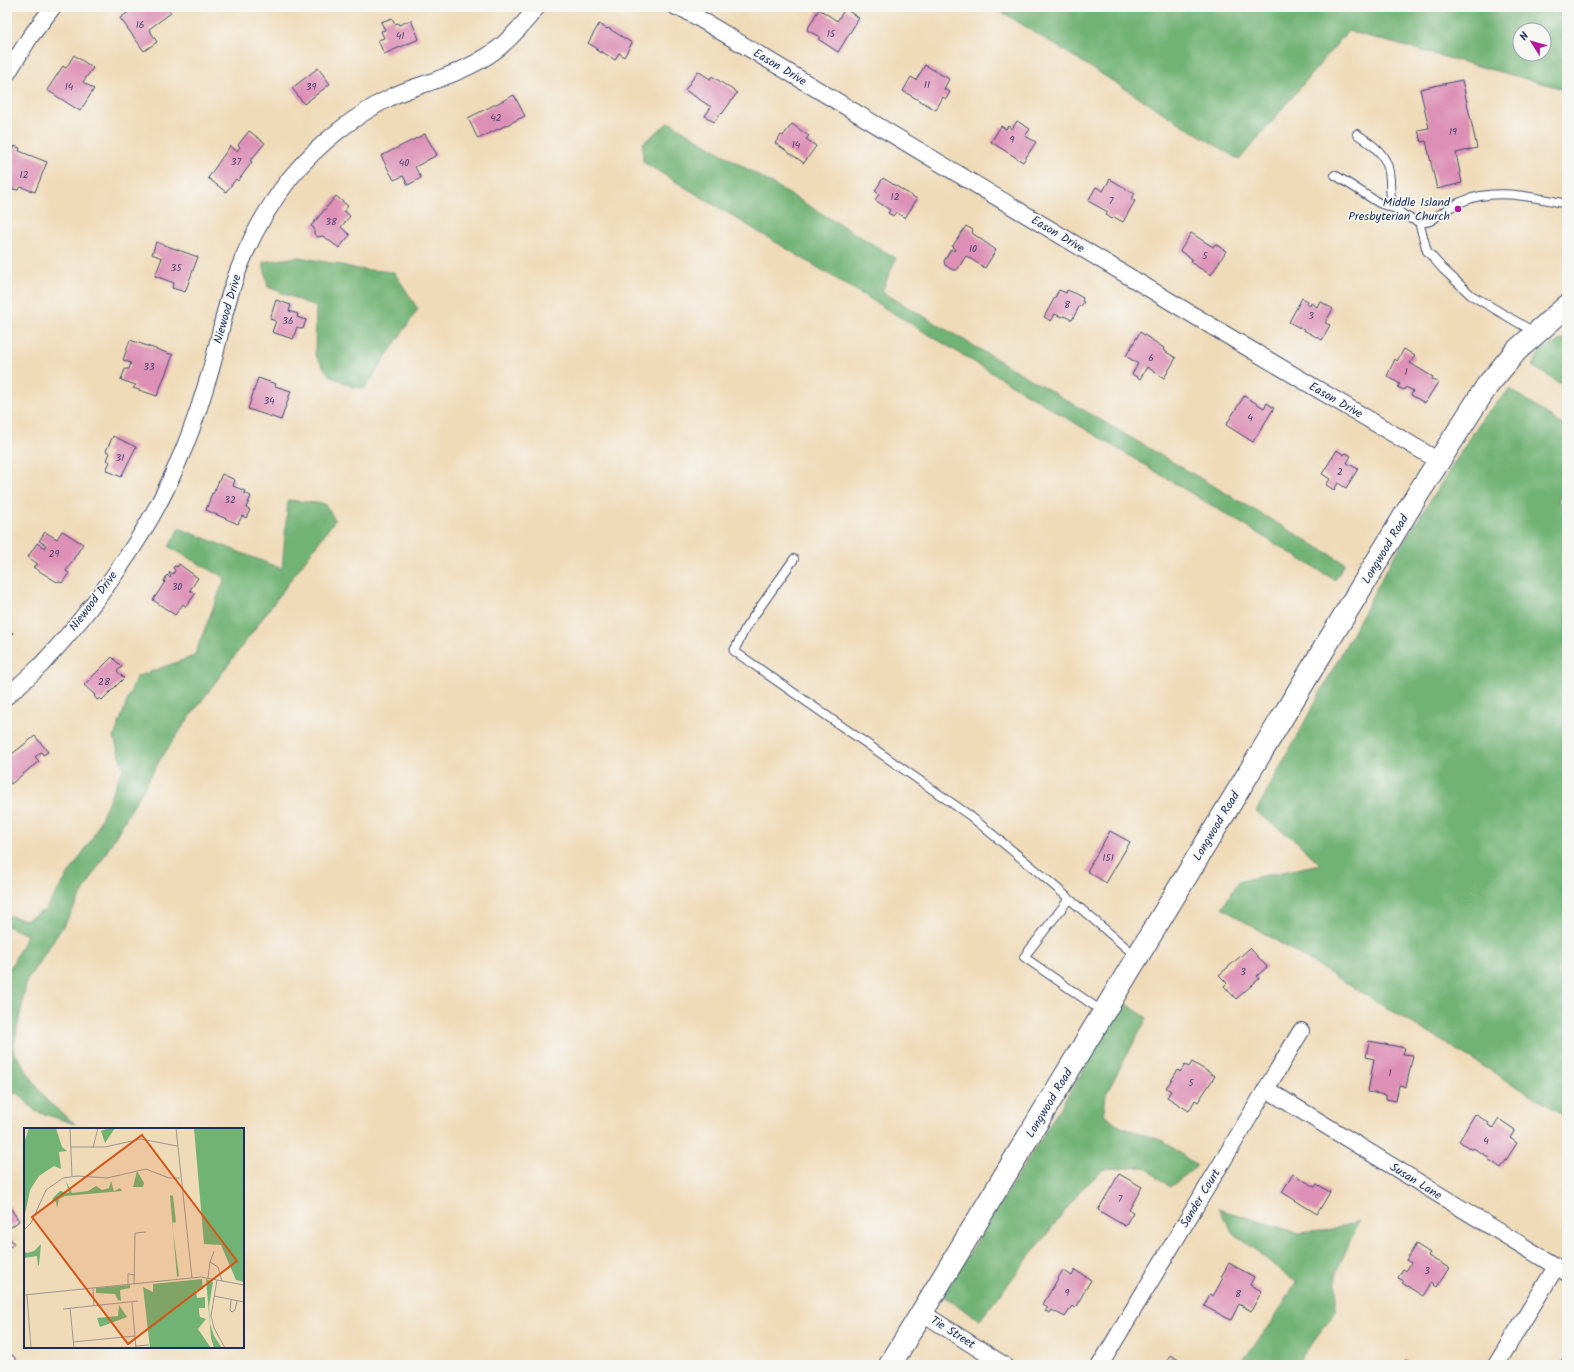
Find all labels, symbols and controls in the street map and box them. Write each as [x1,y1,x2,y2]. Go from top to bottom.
house number: 16 [136,17,144,33]
north arrow [1512,22,1552,62]
house number: 15 [827,26,836,42]
house number: 41 [396,28,404,44]
text: N [1516,28,1534,45]
street label: Eason Drive [749,44,811,91]
house number: 11 [924,77,930,93]
house number: 14 [65,79,74,95]
house number: 39 [306,79,316,95]
house number: 42 [490,110,502,126]
house number: 19 [1449,124,1457,140]
house number: 9 [1010,132,1015,148]
house number: 14 [792,137,801,153]
house number: 37 [231,154,242,170]
house number: 40 [399,155,409,171]
house number: 12 [20,167,29,183]
house number: 12 [891,189,900,205]
house number: 7 [1109,193,1114,209]
place label: Middle Island Presbyterian Church [1348,193,1451,226]
marker: Middle Island Presbyterian Church [1453,204,1463,214]
street label: Eason Drive [1027,211,1089,258]
house number: 38 [325,214,338,230]
house number: 10 [969,241,977,257]
house number: 5 [1202,248,1208,264]
house number: 35 [170,260,182,276]
street label: Niewood Drive [209,272,247,346]
house number: 8 [1064,297,1071,313]
house number: 3 [1308,308,1314,324]
house number: 36 [282,313,294,329]
house number: 6 [1148,350,1154,366]
house number: 33 [143,359,155,375]
house number: 1 [1404,364,1408,380]
street label: Eason Drive [1305,377,1367,424]
house number: 34 [263,393,275,409]
house number: 4 [1247,410,1253,426]
house number: 31 [116,450,124,466]
house number: 2 [1337,464,1343,480]
house number: 32 [224,492,236,508]
street label: Longwood Road [1357,510,1414,588]
house number: 29 [49,546,59,562]
street label: Niewood Drive [64,567,123,635]
house number: 30 [172,579,182,595]
house number: 28 [98,674,111,690]
street label: Longwood Road [1188,787,1245,865]
house number: 151 [1102,850,1114,866]
house number: 3 [1240,964,1246,980]
street label: Longwood Road [1021,1064,1078,1142]
house number: 1 [1388,1065,1392,1081]
house number: 5 [1188,1075,1194,1091]
inset map [24,1128,244,1348]
house number: 4 [1483,1133,1489,1149]
street label: Susan Lane [1386,1158,1446,1205]
street label: Sander Court [1175,1165,1226,1231]
house number: 7 [1118,1191,1123,1207]
house number: 3 [1424,1263,1430,1279]
house number: 9 [1065,1285,1070,1301]
house number: 8 [1235,1286,1242,1302]
street label: Tie Street [927,1311,979,1354]

